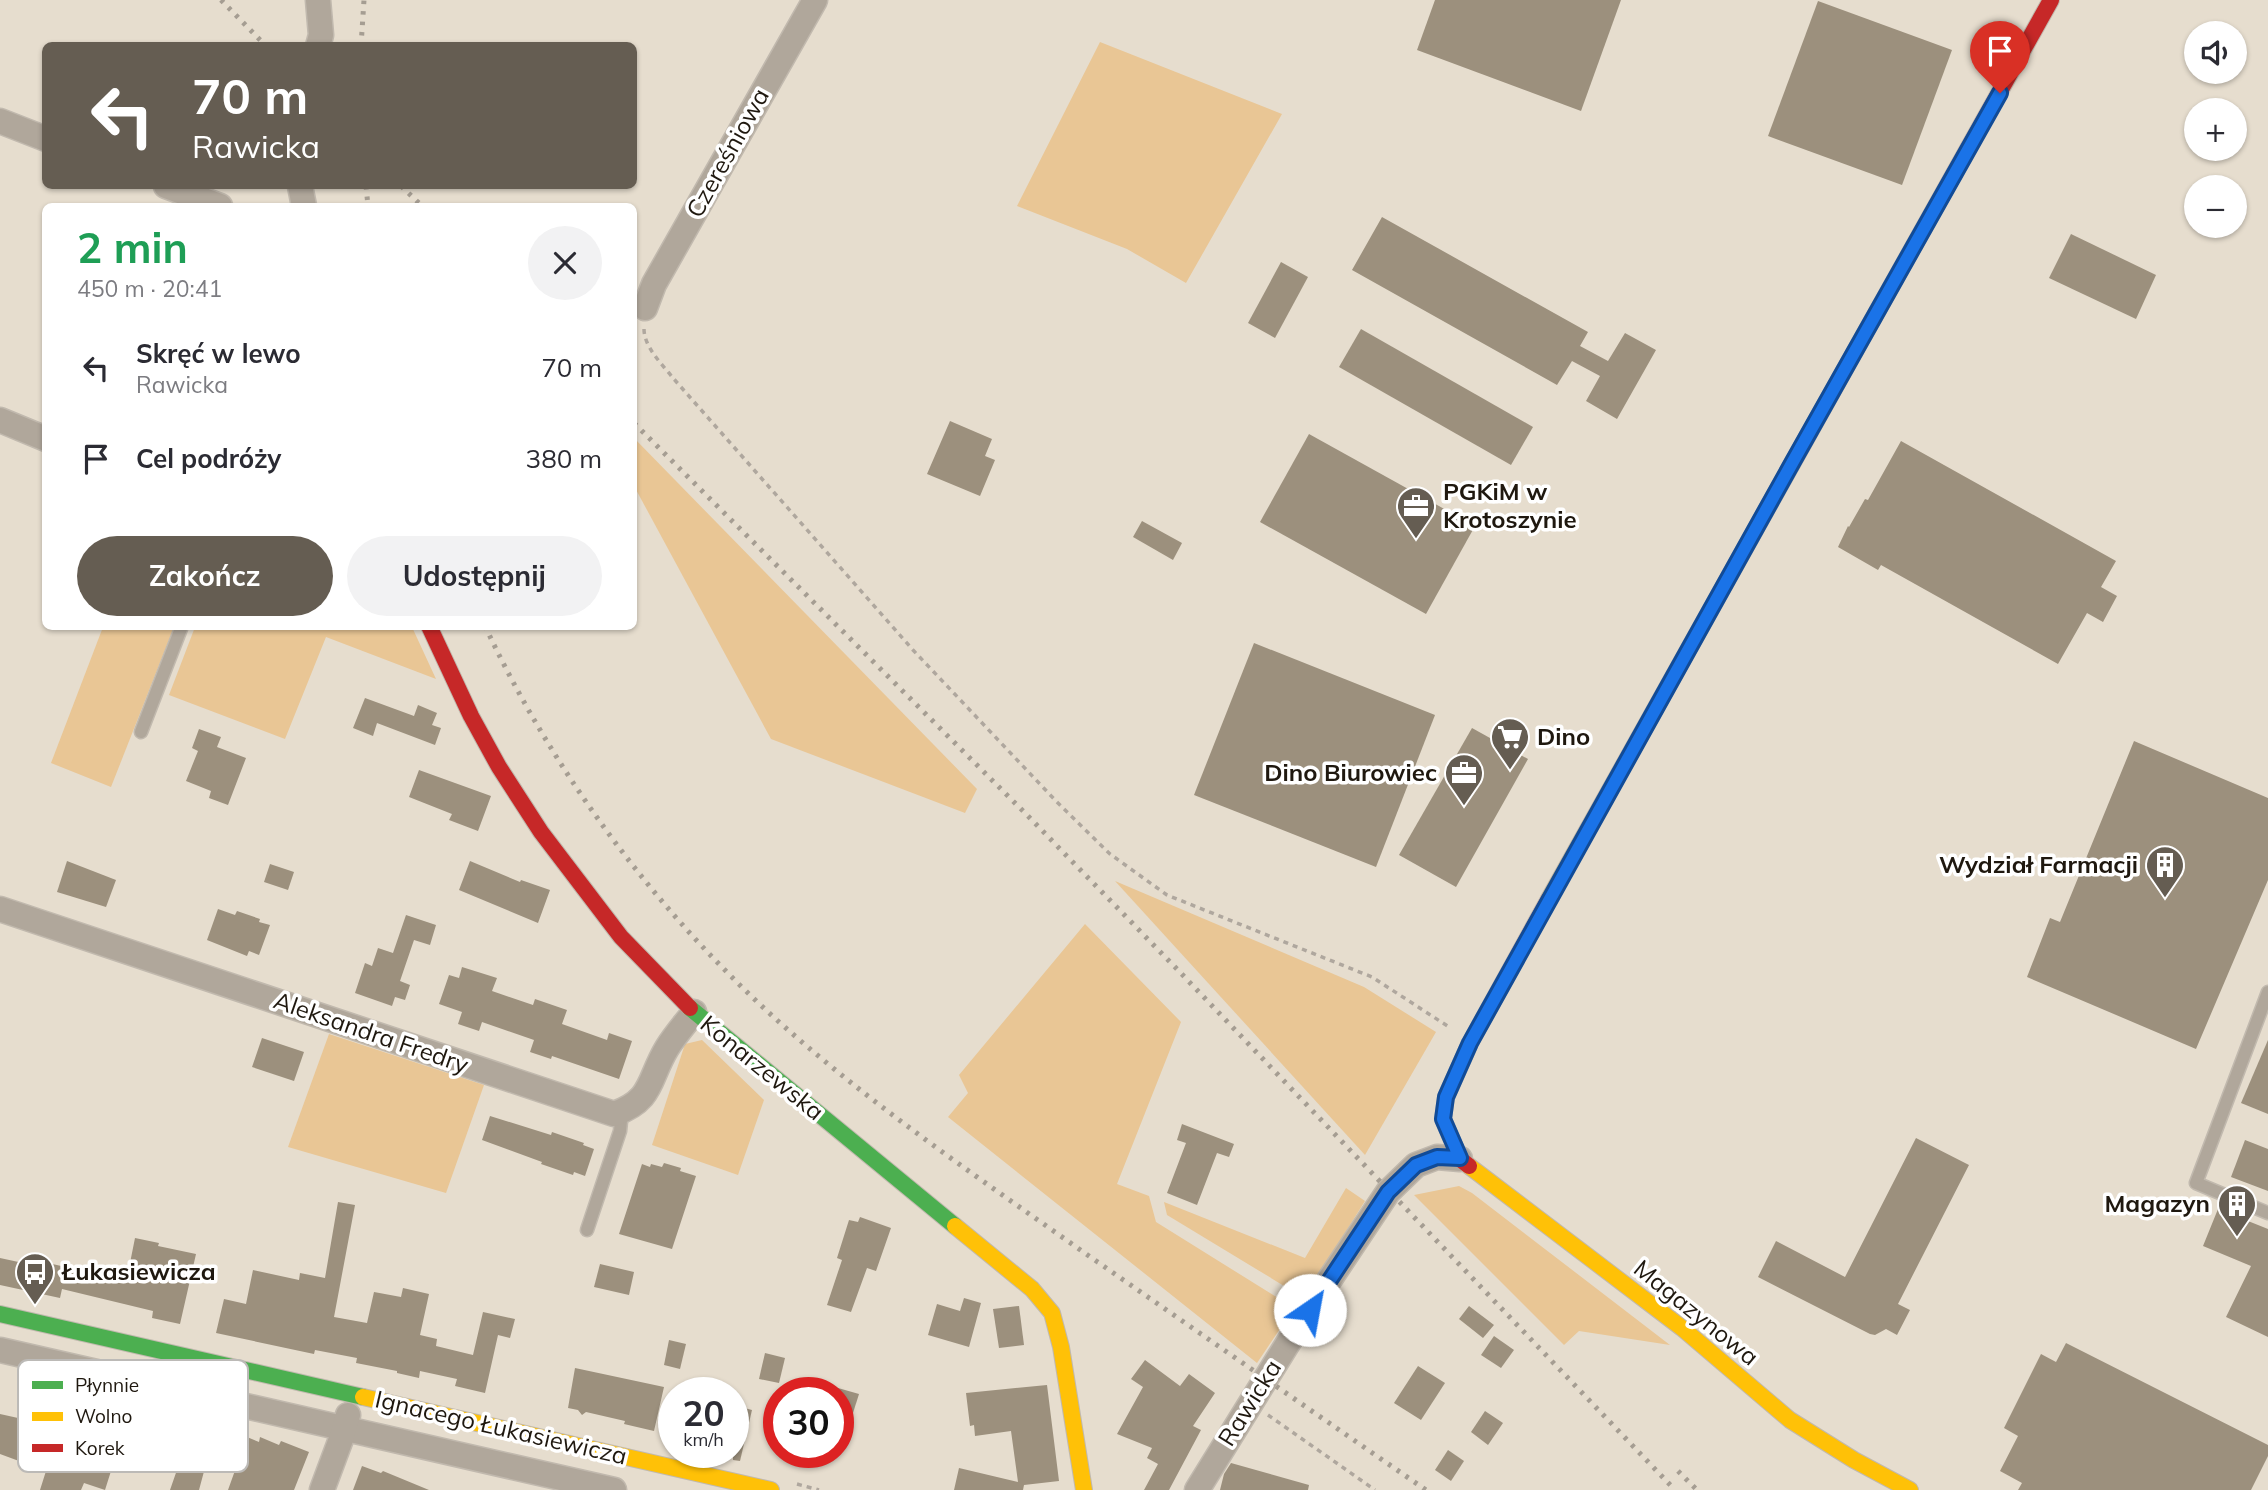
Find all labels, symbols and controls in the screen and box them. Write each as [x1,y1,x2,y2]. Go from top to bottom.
pin [1970,21,2030,93]
map controls [2184,21,2247,238]
button: sound [2184,21,2247,84]
icon: arrive [1981,32,2019,70]
text: 70 m [192,65,308,126]
icon: left [77,70,168,161]
street label: Czereśniowa [679,83,775,222]
button: + [2184,98,2247,161]
text: Rawicka [192,126,320,166]
button: − [2184,175,2247,238]
text: 2 min [77,221,188,274]
button: close [528,226,602,300]
text: 450 m · 20:41 [77,274,222,303]
text: Skręć w lewo [136,337,301,370]
icon: left [77,349,115,387]
text: 70 m [541,351,602,384]
text: Rawicka [136,370,228,399]
icon: arrive [77,440,115,478]
text: Cel podróży [136,442,281,475]
text: 380 m [526,442,602,475]
place label: PGKiM w Krotoszynie [1443,476,1577,534]
office icon: PGKiM w Krotoszynie [1395,485,1437,540]
button: Zakończ [77,536,333,616]
button: Udostępnij [347,536,602,616]
supermarket icon: Dino [1489,716,1531,771]
place label: Dino [1537,721,1590,751]
office icon: Dino Biurowiec [1443,752,1485,807]
place label: Dino Biurowiec [1264,757,1437,787]
building icon: Wydział Farmacji [2144,844,2186,899]
place label: Wydział Farmacji [1939,849,2138,879]
street label: Aleksandra Fredry [270,985,473,1080]
street label: Konarzewska [695,1008,830,1126]
building icon: Magazyn [2216,1183,2258,1238]
place label: Magazyn [2104,1188,2210,1218]
bus stop icon: Łukasiewicza [14,1251,56,1306]
street label: Magazynowa [1628,1253,1765,1372]
place label: Łukasiewicza [61,1256,216,1286]
position arrow [1273,1273,1347,1347]
street label: Rawicka [1211,1354,1287,1451]
legend [18,1360,248,1472]
text: Płynnie [75,1373,139,1397]
speed limit sign: 30 [763,1377,854,1468]
street label: Ignacego Łukasiewicza [372,1383,630,1471]
text: 20 [682,1391,725,1435]
text: Wolno [75,1404,132,1428]
text: km/h [683,1428,724,1451]
text: Korek [75,1436,125,1460]

